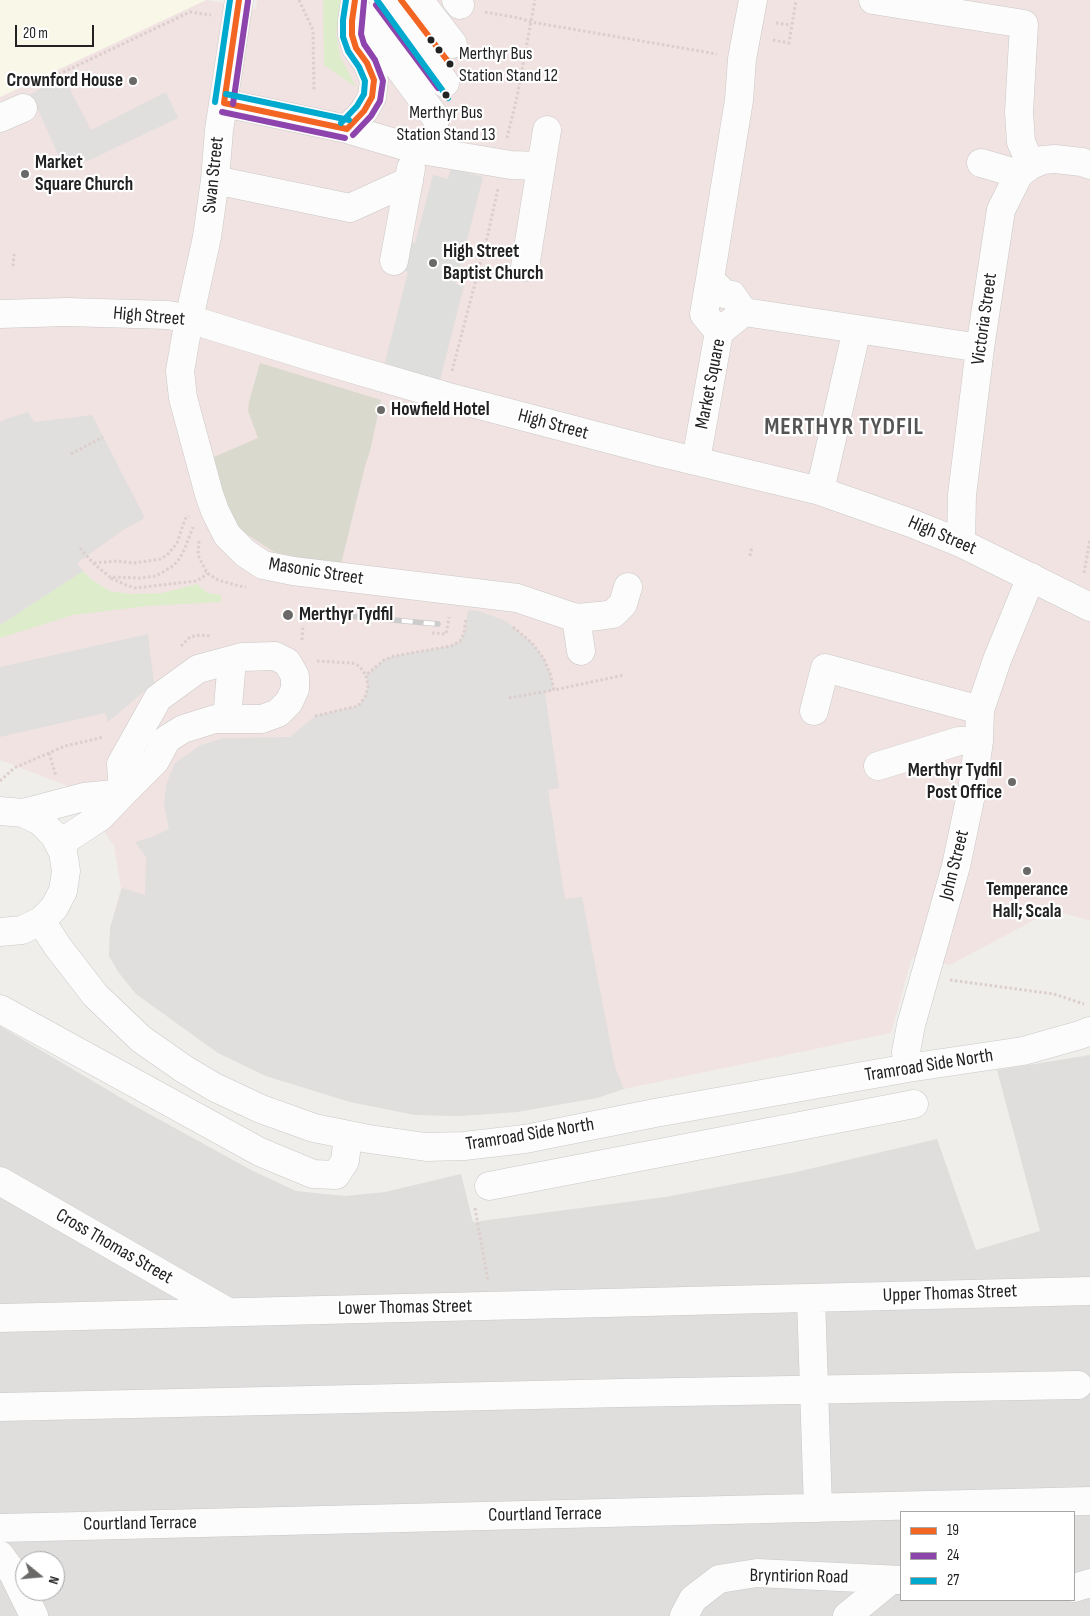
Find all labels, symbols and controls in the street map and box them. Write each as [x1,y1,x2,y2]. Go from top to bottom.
scale bar [18,15,96,47]
text: 20 m [23,24,48,43]
unlabelled marker [426,35,436,45]
place label: Merthyr Bus Station Stand 12 [459,43,558,86]
unlabelled marker [434,45,444,55]
marker: Merthyr Bus Station Stand 12 [445,59,455,69]
place label: Crownford House [7,70,123,92]
marker: Crownford House [127,75,139,87]
marker: Merthyr Bus Station Stand 13 [441,90,451,100]
place label: Merthyr Bus Station Stand 13 [397,102,495,144]
street label: Swan Street [199,135,229,215]
place label: Market Square Church [35,152,133,196]
marker: Market Square Church [19,168,31,180]
place label: High Street Baptist Church [443,241,543,285]
marker: High Street Baptist Church [427,257,439,269]
street label: Victoria Street [967,272,1003,366]
street label: High Street [112,303,186,331]
street label: Market Square [691,337,731,431]
place label: Howfield Hotel [391,399,490,421]
marker: Howfield Hotel [375,404,387,416]
street label: High Street [515,405,591,445]
district label: MERTHYR TYDFIL [762,414,926,442]
street label: High Street [904,511,980,561]
street label: Masonic Street [267,553,365,591]
place label: Merthyr Tydfil [299,604,393,626]
marker: Merthyr Tydfil [281,608,295,622]
place label: Merthyr Tydfil Post Office [908,760,1002,804]
marker: Merthyr Tydfil Post Office [1006,776,1018,788]
street label: John Street [935,828,975,902]
marker: Temperance Hall; Scala [1021,865,1033,877]
place label: Temperance Hall; Scala [986,879,1068,923]
street label: Tramroad Side North [863,1045,995,1087]
street label: Tramroad Side North [464,1114,596,1156]
street label: Cross Thomas Street [51,1204,177,1290]
street label: Upper Thomas Street [883,1280,1017,1308]
street label: Lower Thomas Street [338,1295,472,1321]
street label: Courtland Terrace [488,1503,602,1527]
legend [900,1511,1075,1601]
street label: Courtland Terrace [83,1512,197,1536]
text: 19 [947,1521,959,1540]
text: 24 [947,1546,959,1565]
north arrow [15,1551,65,1601]
street label: Bryntirion Road [749,1565,849,1589]
text: 27 [947,1571,959,1590]
text: N [45,1574,63,1586]

